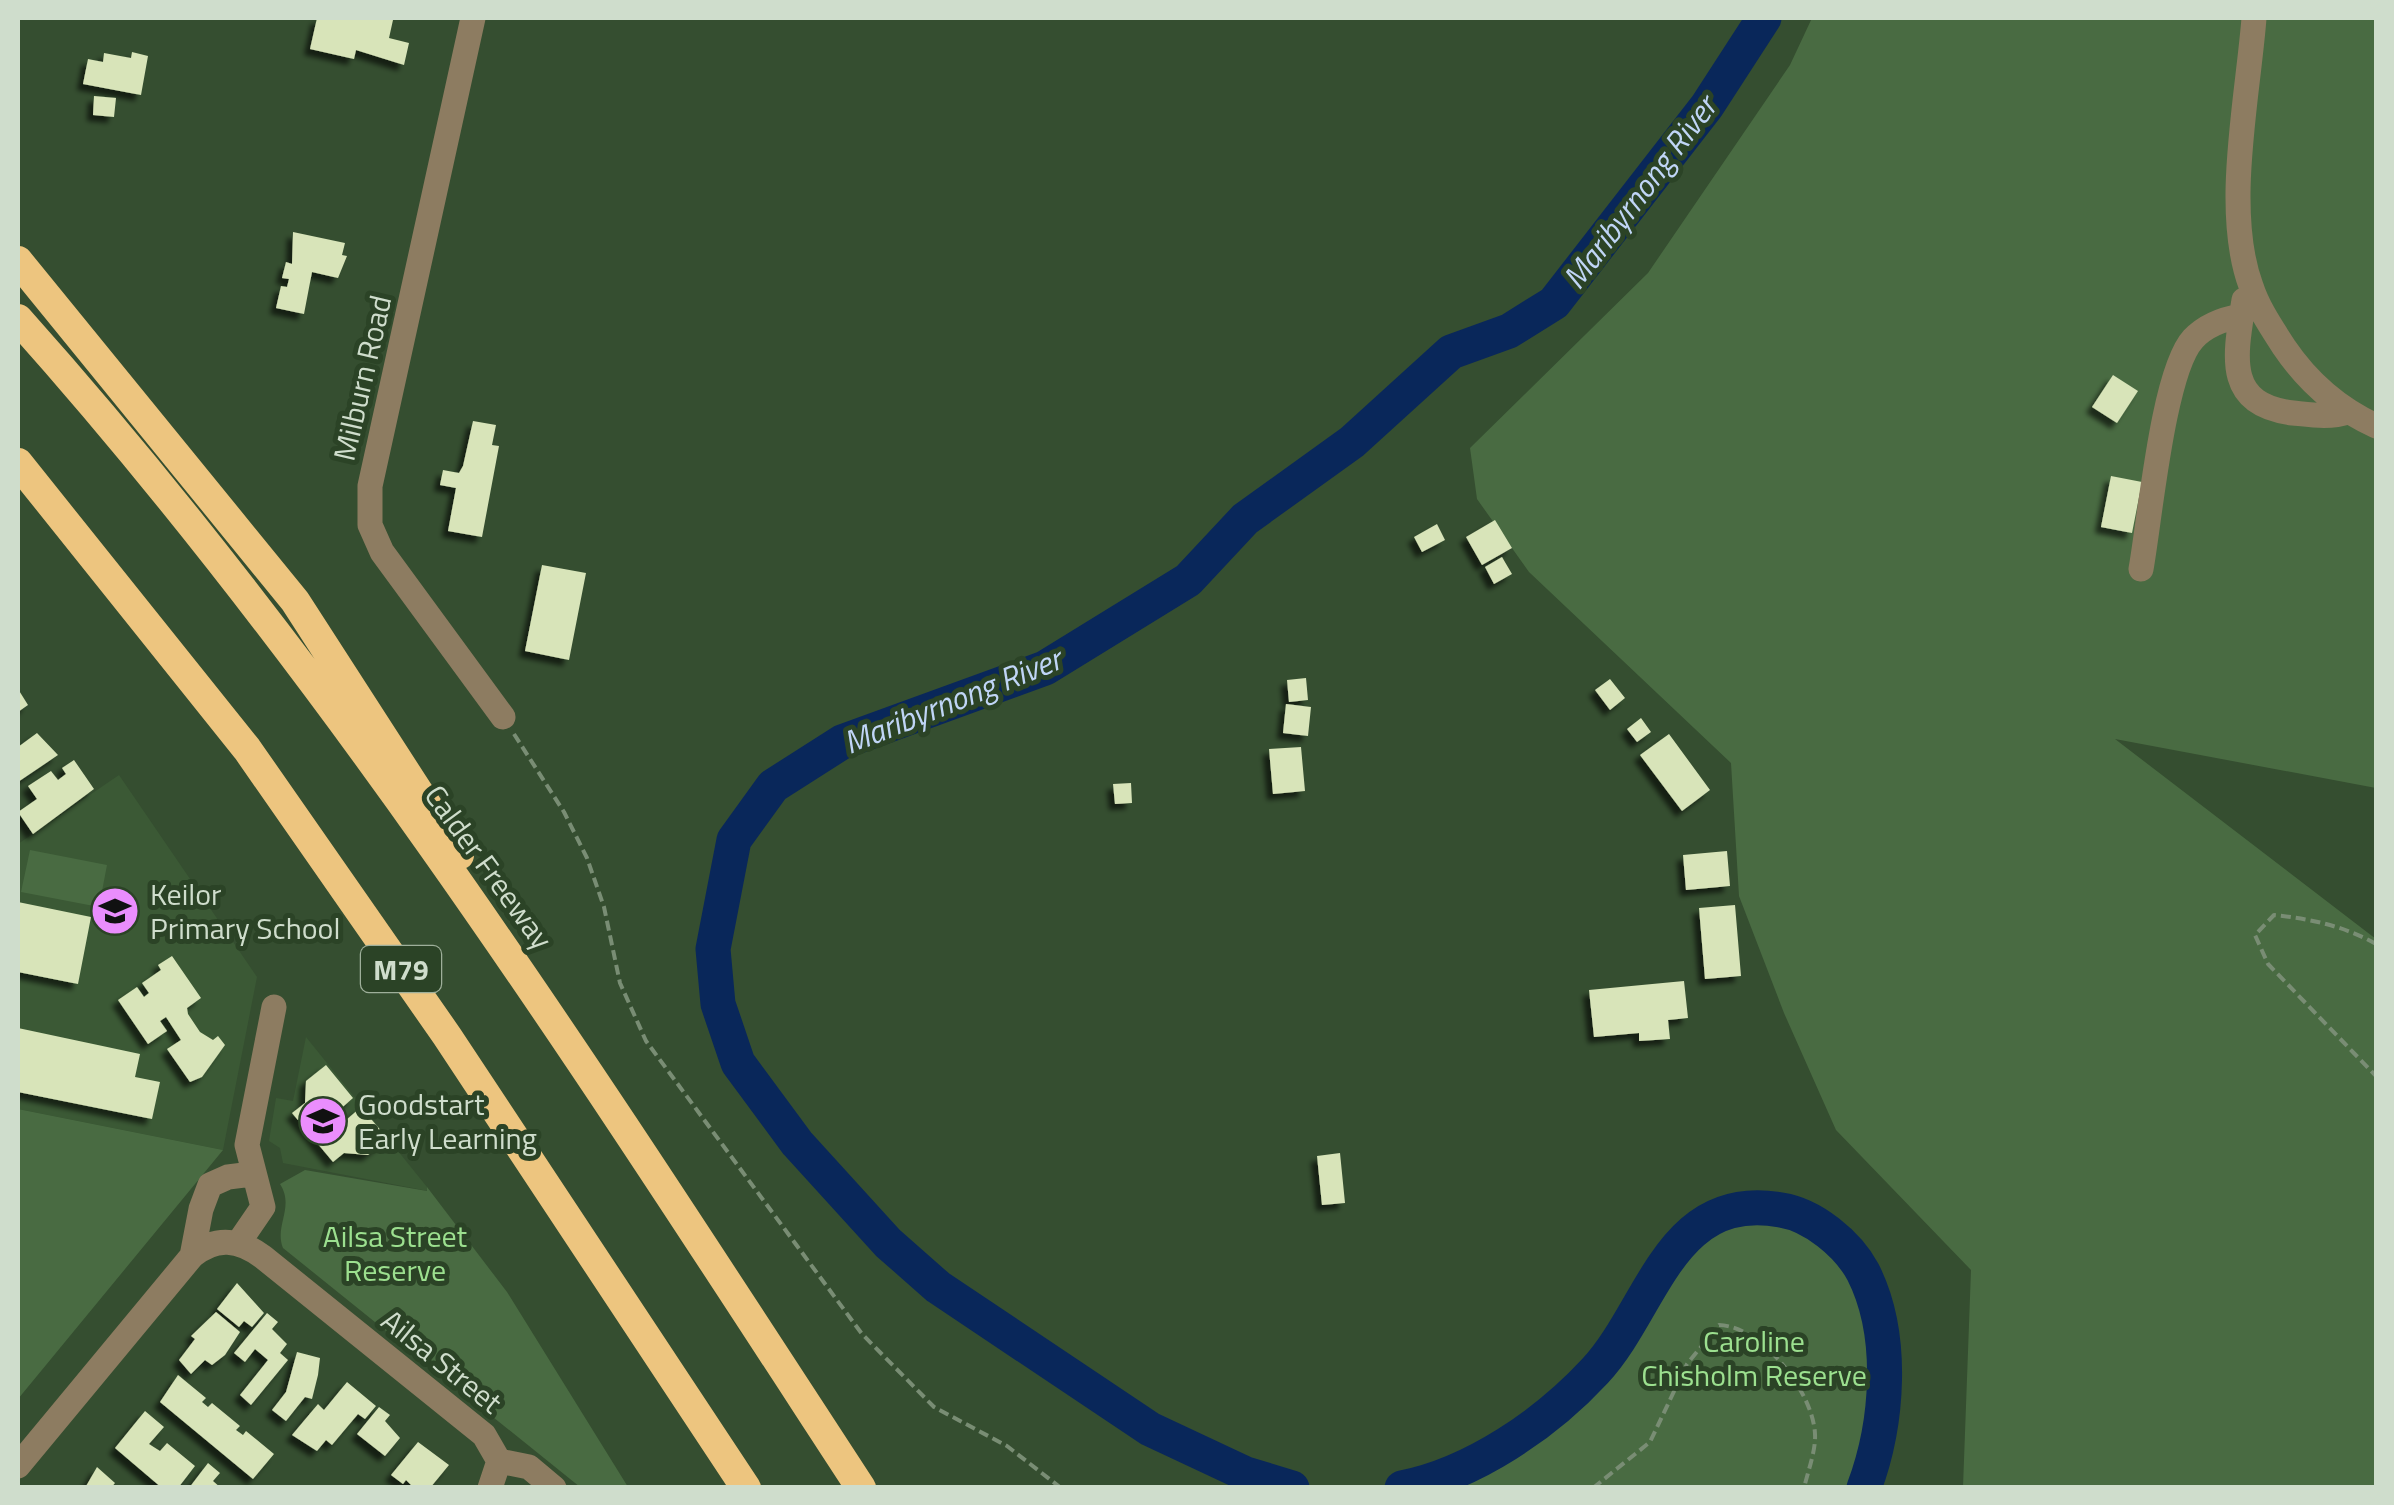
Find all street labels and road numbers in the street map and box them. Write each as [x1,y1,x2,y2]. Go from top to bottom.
street label: Milburn Road [321,291,403,465]
street label: Calder Freeway [413,775,565,959]
road number: M79 [361,946,441,992]
street label: Ailsa Street [371,1298,513,1425]

